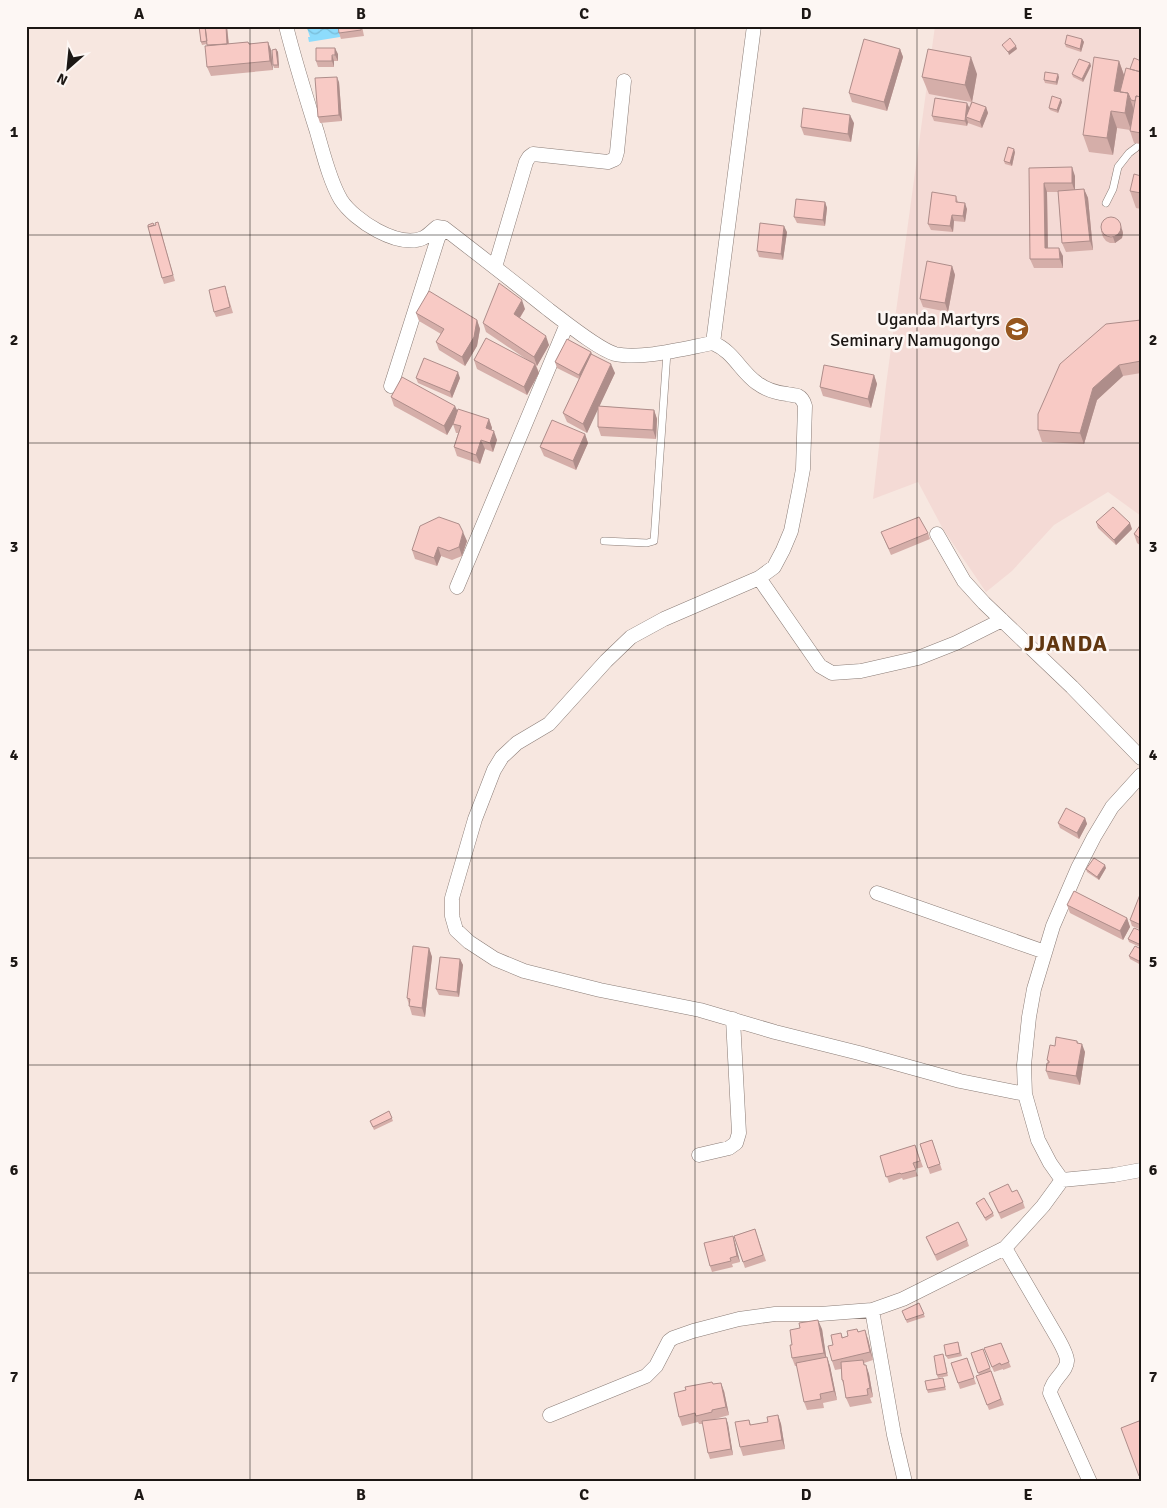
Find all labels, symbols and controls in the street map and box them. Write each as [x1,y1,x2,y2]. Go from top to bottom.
text: A [134,4,145,24]
text: B [356,4,366,24]
text: C [579,4,589,24]
text: D [801,4,812,24]
text: E [1023,4,1033,24]
north arrow [42,42,92,92]
text: N [54,69,71,89]
text: 1 [10,122,19,142]
text: 1 [1149,122,1158,142]
place label: Uganda Martyrs Seminary Namugongo [830,308,1000,351]
school or university icon: Uganda Martyrs Seminary Namugongo [1004,316,1030,342]
text: 2 [10,330,18,350]
text: 2 [1149,330,1157,350]
text: 3 [10,537,18,557]
text: 3 [1149,537,1157,557]
district label: JJANDA [1024,630,1108,657]
text: 4 [10,745,19,765]
text: 4 [1149,745,1158,765]
text: 5 [10,952,18,972]
text: 5 [1149,952,1157,972]
text: 6 [10,1160,19,1180]
text: 6 [1149,1160,1158,1180]
text: 7 [10,1367,19,1387]
text: 7 [1149,1367,1158,1387]
text: A [134,1485,145,1505]
text: B [356,1485,366,1505]
text: C [579,1485,589,1505]
text: D [801,1485,812,1505]
text: E [1023,1485,1033,1505]

